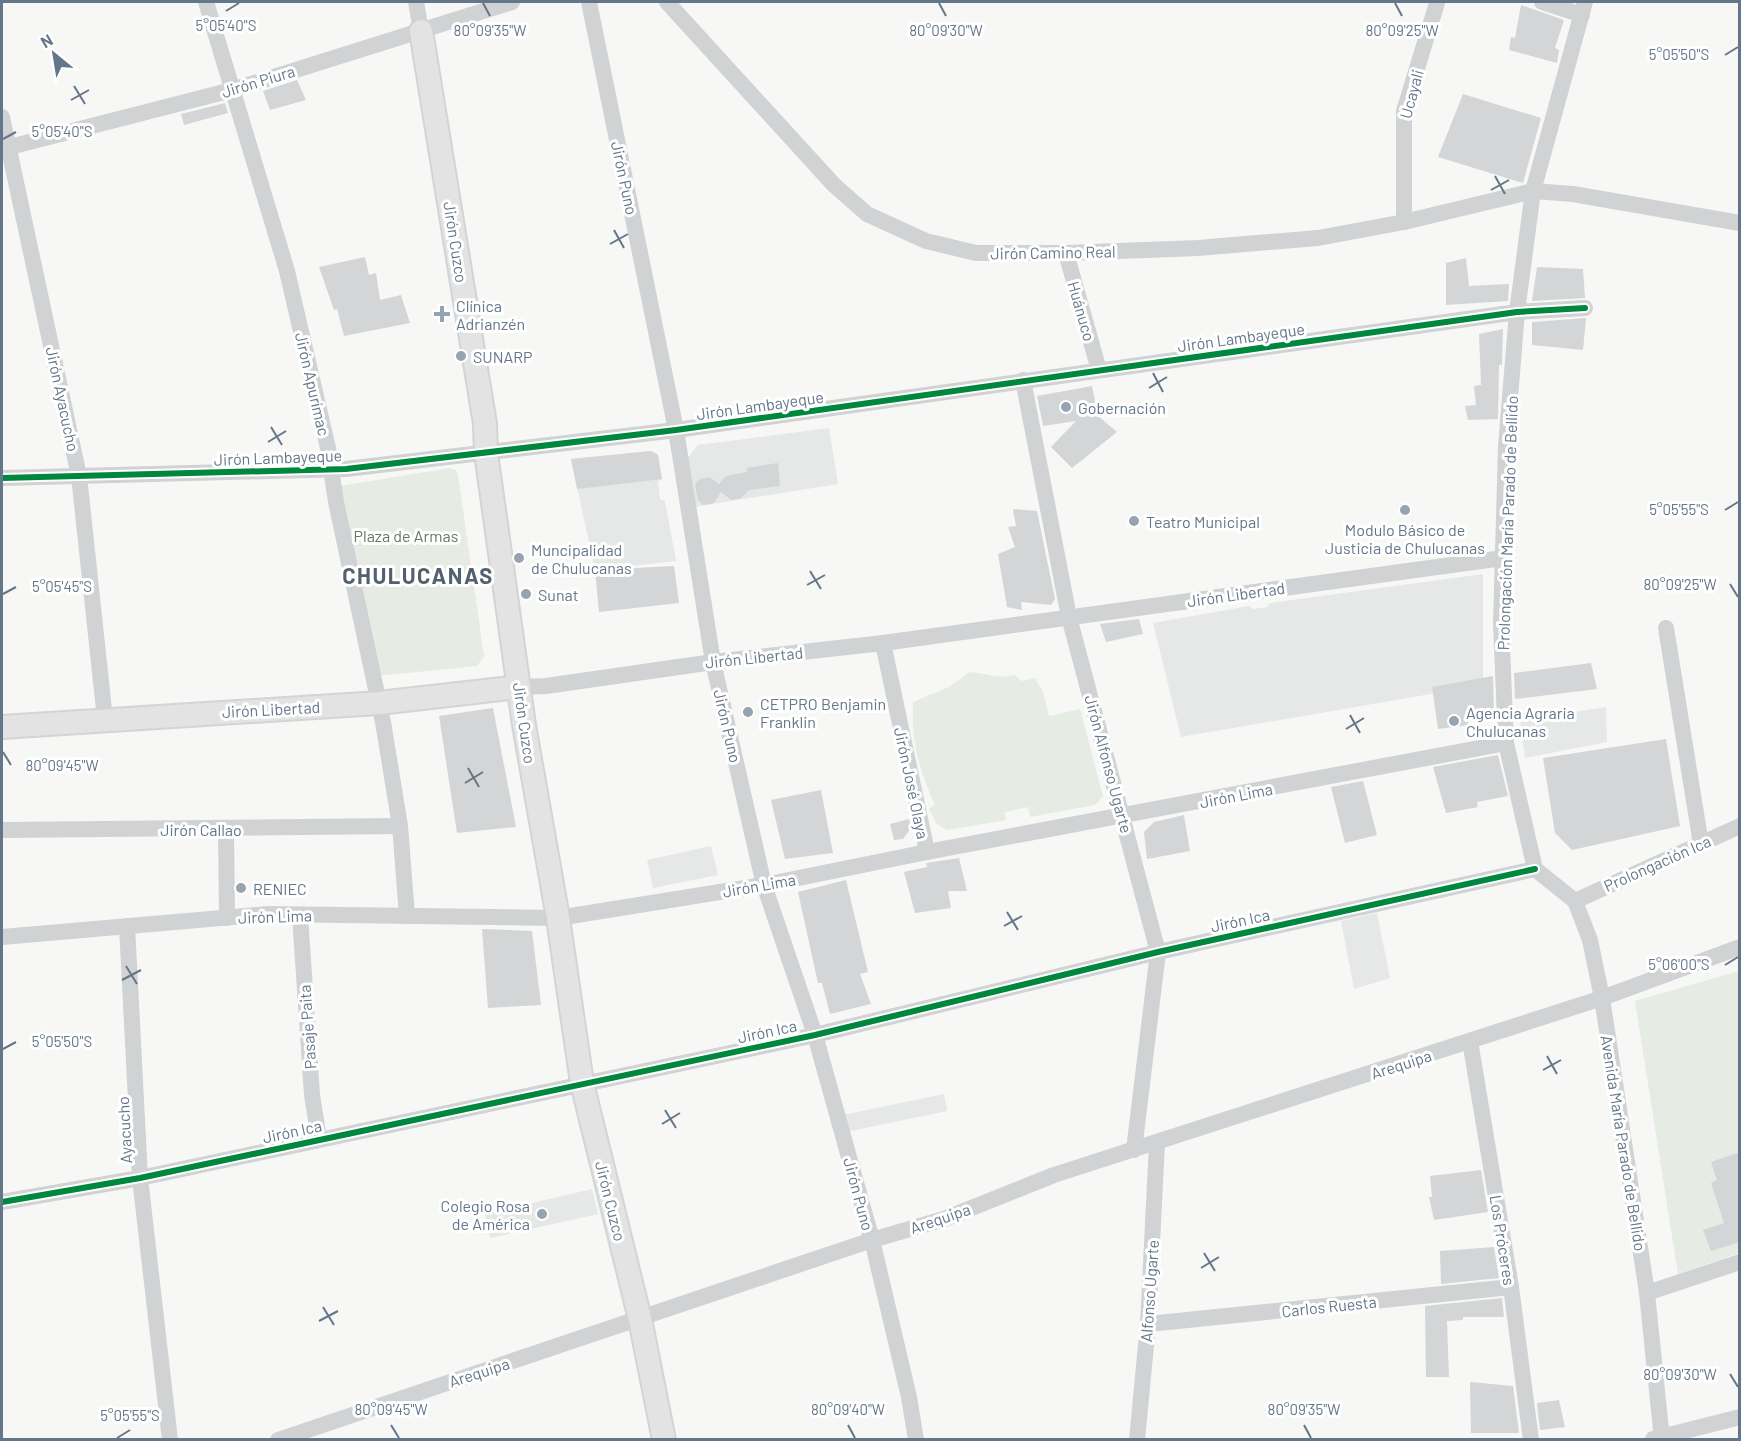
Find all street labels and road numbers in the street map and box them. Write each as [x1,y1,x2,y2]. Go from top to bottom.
street label: Jirón Piura [219,61,297,101]
street label: Ucayali [1395,67,1427,121]
street label: Jirón Puno [608,139,642,217]
street label: Jirón Cuzco [440,200,472,284]
street label: Jirón Camino Real [990,241,1116,263]
street label: Huánuco [1064,279,1100,343]
street label: Jirón Lambayeque [1176,319,1306,355]
street label: Jirón Apurímac [292,330,334,438]
street label: Jirón Ayacucho [43,345,83,453]
street label: Jirón Lambayeque [695,387,825,423]
street label: Prolongación María Parado de Bellido [1493,395,1521,651]
street label: Jirón Lambayeque [214,445,342,469]
street label: Jirón Libertad [1186,578,1286,610]
street label: Jirón Libertad [704,642,804,672]
street label: Jirón Cuzco [510,681,540,765]
street label: Jirón Puno [710,687,746,765]
street label: Jirón Alfonso Ugarte [1081,693,1137,835]
street label: Jirón Libertad [221,697,321,721]
street label: Jirón José Olaya [891,725,933,841]
street label: Jirón Lima [1198,779,1274,811]
street label: Jirón Callao [160,820,242,839]
street label: Prolongación Ica [1601,831,1713,895]
street label: Jirón Lima [721,869,797,901]
street label: Jirón Ica [1209,904,1271,936]
street label: Jirón Lima [238,905,312,927]
street label: Pasaje Paita [295,984,319,1070]
street label: Jirón Ica [736,1015,798,1047]
street label: Avenida María Parado de Bellido [1598,1034,1650,1252]
street label: Arequipa [1368,1045,1434,1083]
street label: Ayacucho [113,1096,135,1164]
street label: Jirón Ica [261,1115,323,1147]
street label: Jirón Puno [840,1155,878,1233]
street label: Jirón Cuzco [592,1159,630,1243]
street label: Los Próceres [1486,1194,1520,1286]
street label: Arequipa [907,1199,973,1237]
street label: Alfonso Ugarte [1136,1239,1162,1343]
street label: Carlos Ruesta [1281,1292,1377,1320]
street label: Arequipa [446,1353,512,1391]

